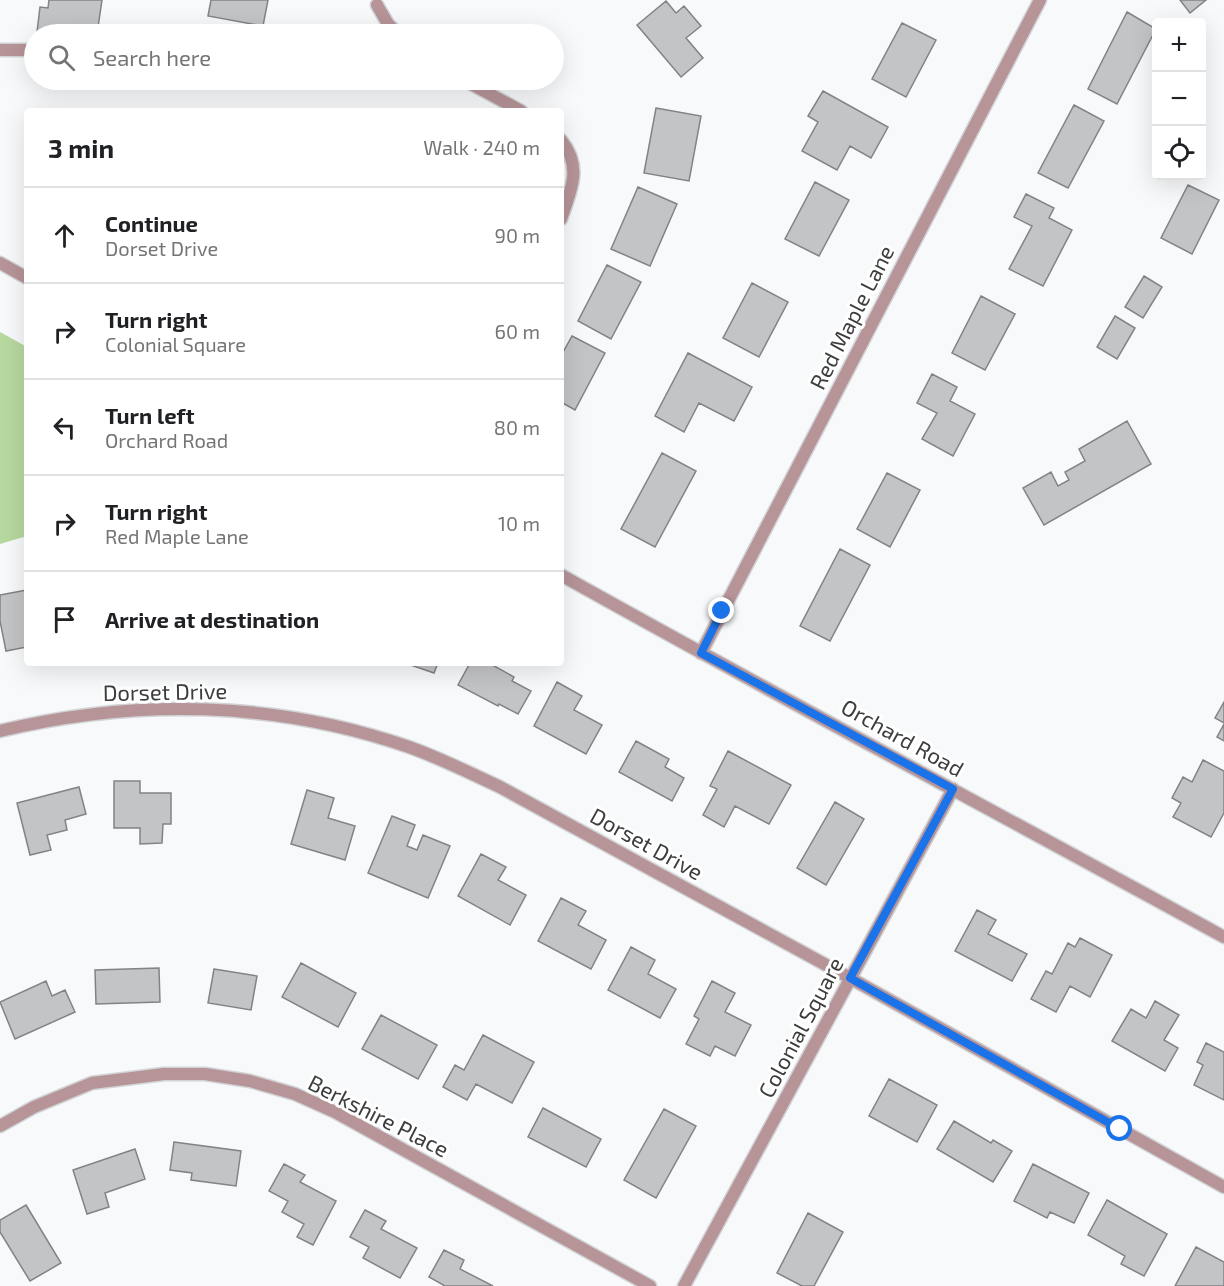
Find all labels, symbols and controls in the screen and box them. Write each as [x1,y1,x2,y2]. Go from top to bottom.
map controls [1152,18,1206,180]
button: + [1152,18,1206,72]
search box [24,24,564,90]
icon: search [45,41,78,74]
text: Search here [93,44,211,70]
button: − [1152,72,1206,126]
button: locate [1152,126,1206,180]
text: 3 min [48,132,114,163]
text: Walk · 240 m [423,135,540,159]
text: Continue [105,210,198,236]
icon: ahead [48,219,81,252]
text: 90 m [495,223,540,247]
text: Dorset Drive [105,236,218,260]
street label: Red Maple Lane [804,241,898,393]
text: Turn right [105,306,207,332]
icon: right [48,315,81,348]
text: 60 m [495,319,540,343]
text: Colonial Square [105,332,246,356]
text: Turn left [105,402,194,428]
icon: left [48,411,81,444]
text: 80 m [494,415,540,439]
text: Orchard Road [105,428,228,452]
text: Turn right [105,498,207,524]
icon: right [48,507,81,540]
text: 10 m [498,511,540,535]
text: Red Maple Lane [105,524,249,548]
route end [708,597,734,623]
icon: arrive [48,603,81,636]
text: Arrive at destination [105,606,319,632]
street label: Dorset Drive [103,677,227,705]
street label: Orchard Road [837,693,969,781]
street label: Dorset Drive [586,801,708,885]
street label: Colonial Square [752,952,848,1102]
street label: Berkshire Place [304,1068,454,1162]
route start [1106,1115,1132,1141]

